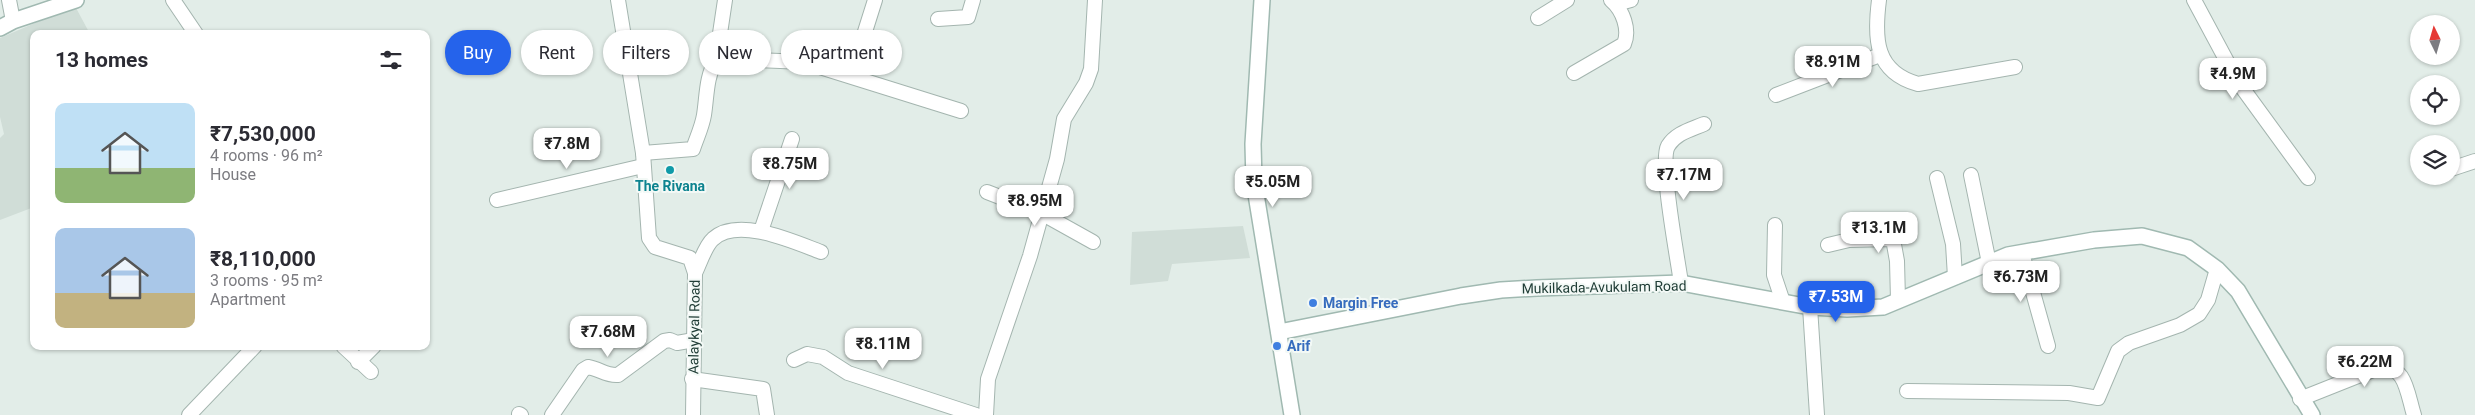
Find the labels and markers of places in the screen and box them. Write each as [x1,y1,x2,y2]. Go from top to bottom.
pin: ₹8.91M [1792,46,1874,88]
pin: ₹4.9M [2198,58,2268,100]
pin: ₹7.8M [532,128,602,170]
pin: ₹8.75M [749,148,831,190]
pin: ₹7.17M [1643,158,1725,201]
marker: The Rivana [664,164,676,176]
pin: ₹5.05M [1232,166,1314,208]
place label: The Rivana [635,178,706,194]
pin: ₹8.95M [994,184,1076,227]
pin: ₹13.1M [1838,212,1920,254]
pin: ₹6.73M [1980,260,2062,303]
pin: ₹7.53M [1795,280,1877,323]
place label: Margin Free [1323,295,1399,311]
marker: Margin Free [1307,297,1319,309]
pin: ₹7.68M [567,316,649,358]
pin: ₹8.11M [842,328,924,370]
place label: Arif [1287,338,1311,354]
marker: Arif [1271,340,1283,352]
pin: ₹6.22M [2324,346,2406,388]

